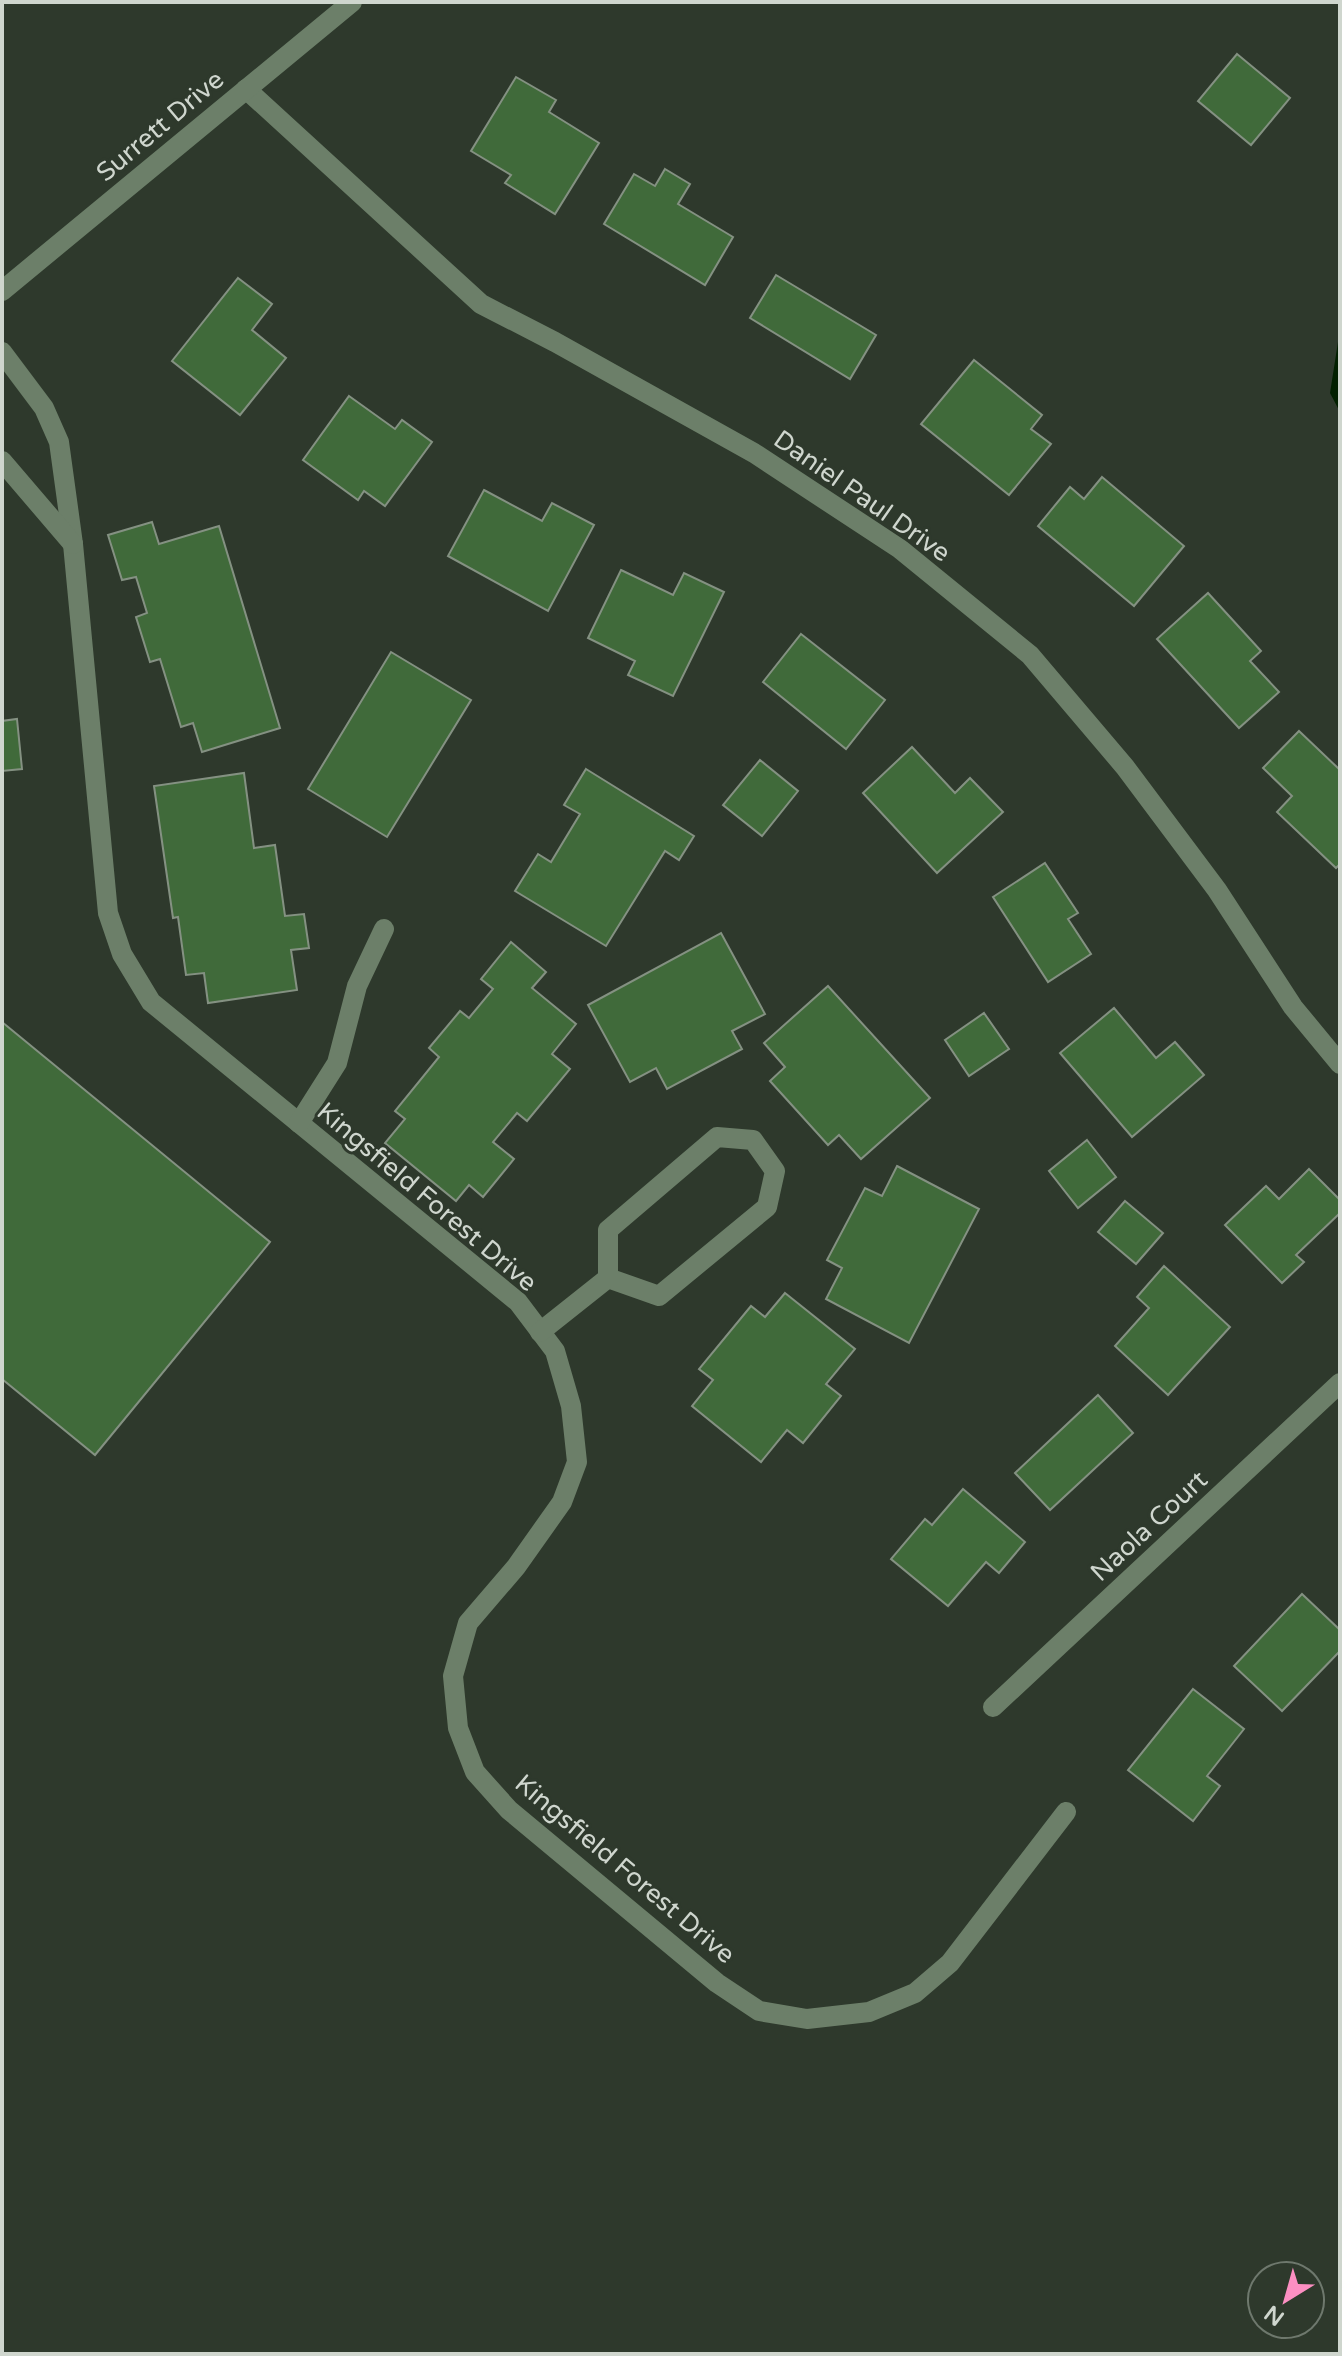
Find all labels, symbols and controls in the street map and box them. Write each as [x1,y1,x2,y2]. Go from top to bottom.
street label: Surrett Drive [90,64,230,188]
street label: Daniel Paul Drive [768,423,956,569]
street label: Kingsfield Forest Drive [311,1096,543,1298]
street label: Naola Court [1084,1464,1214,1588]
street label: Kingsfield Forest Drive [509,1768,741,1970]
north arrow [1246,2260,1326,2340]
text: N [1260,2299,1289,2331]

